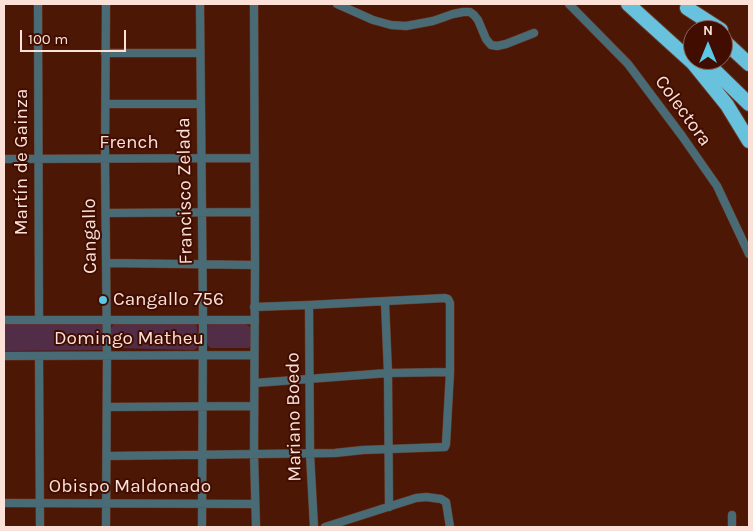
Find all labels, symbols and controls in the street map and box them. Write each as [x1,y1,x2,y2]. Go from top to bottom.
scale bar [22,20,129,52]
north arrow [683,20,733,70]
text: N [703,22,713,39]
text: 100 m [28,30,68,48]
street label: Colectora [650,71,716,151]
street label: Martín de Gainza [11,88,33,236]
street label: Francisco Zelada [172,117,198,265]
street label: French [99,132,159,154]
street label: Cangallo [78,198,102,274]
place label: Cangallo 756 [113,289,224,311]
marker: Cangallo 756 [97,294,109,306]
street label: Domingo Matheu [54,328,204,350]
street label: Mariano Boedo [281,352,307,482]
street label: Obispo Maldonado [49,476,211,498]

